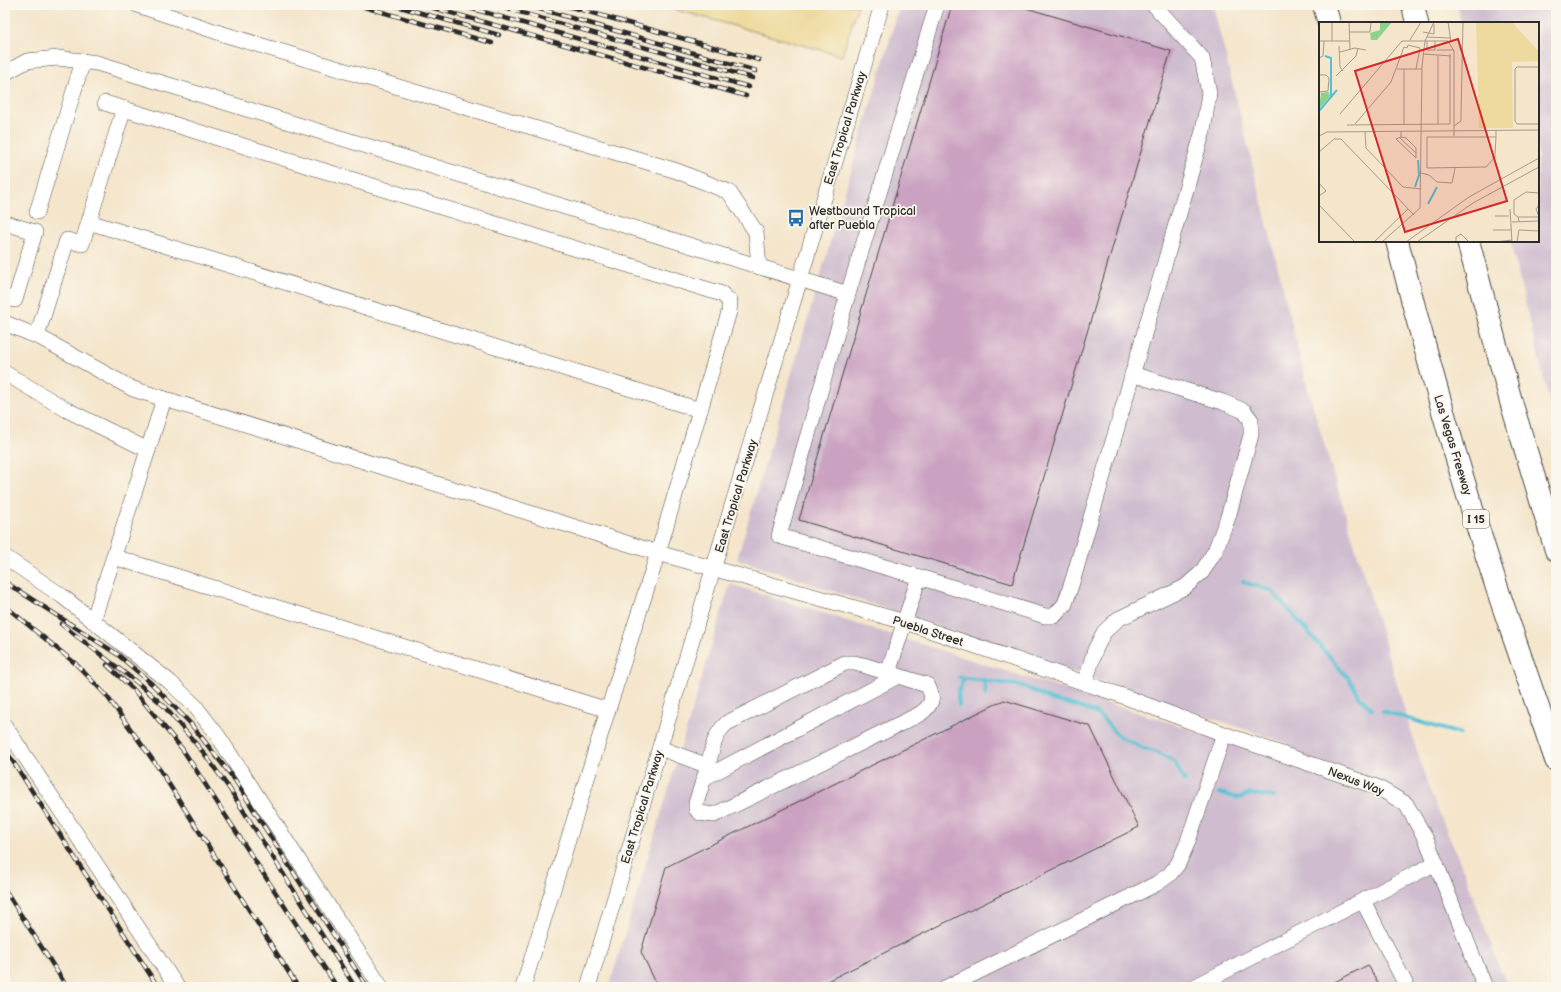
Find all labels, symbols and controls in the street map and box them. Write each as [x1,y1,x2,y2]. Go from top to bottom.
inset map [1319,22,1539,242]
street label: East Tropical Parkway [821,69,870,187]
place label: Westbound Tropical after Puebla [809,204,916,233]
bus stop icon: Westbound Tropical after Puebla [786,208,806,228]
street label: Las Vegas Freeway [1430,393,1475,498]
street label: East Tropical Parkway [712,437,761,555]
road number: I 15 [1463,510,1489,528]
street label: Puebla Street [891,613,965,650]
street label: East Tropical Parkway [618,748,667,866]
street label: Nexus Way [1326,764,1387,799]

